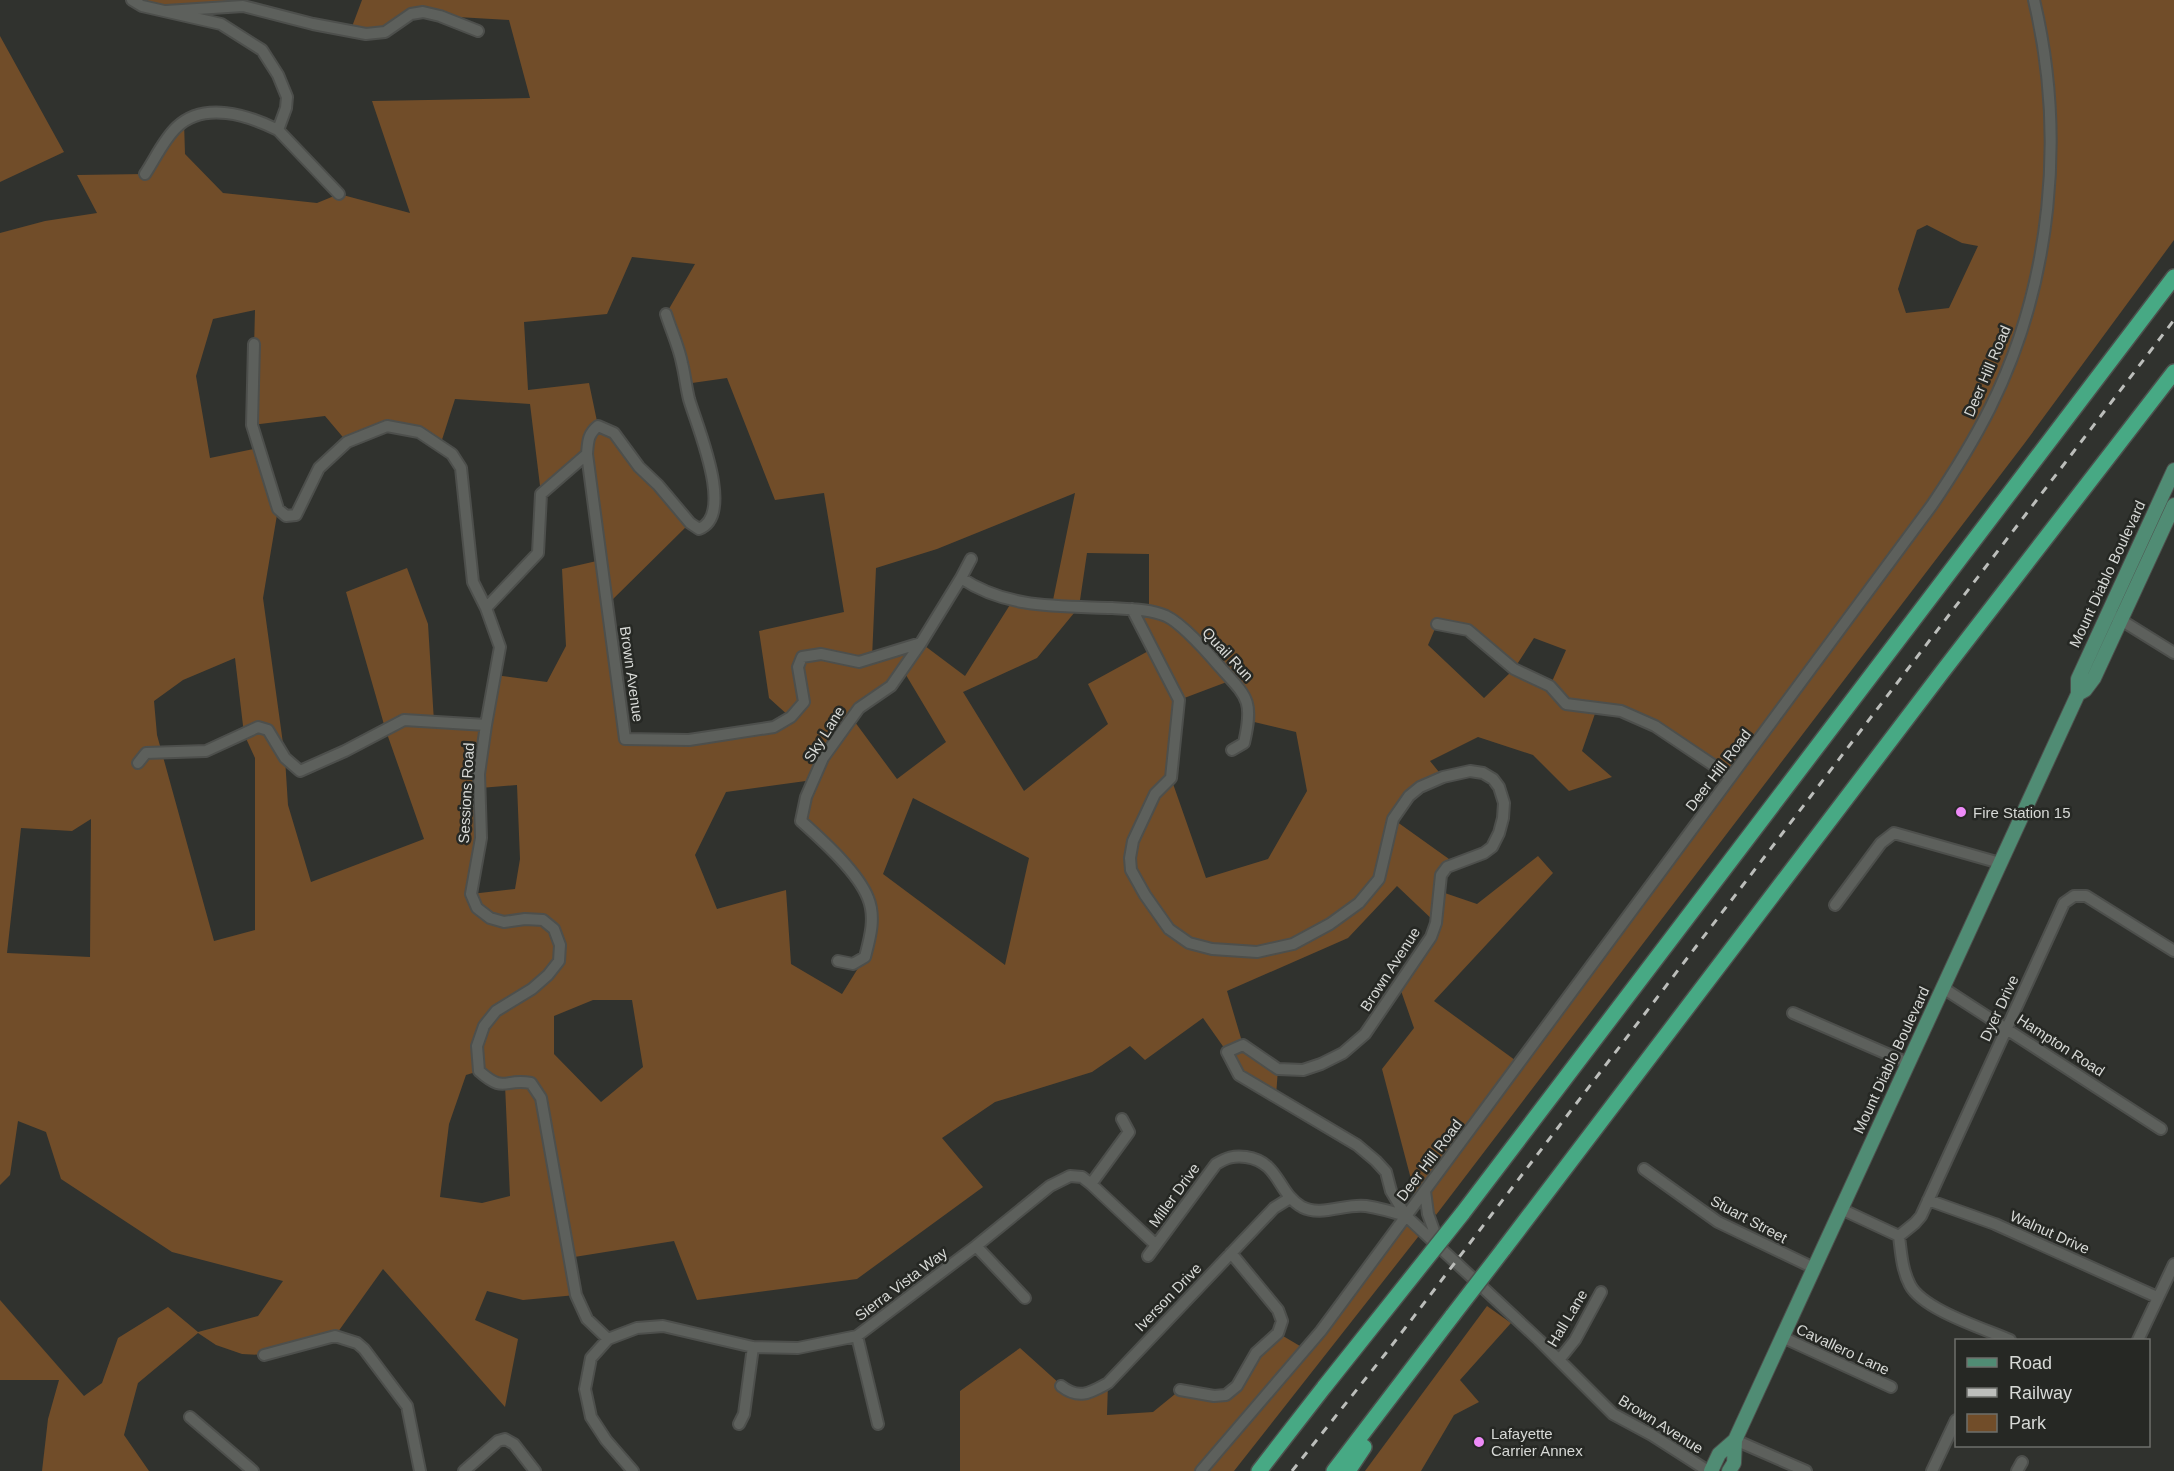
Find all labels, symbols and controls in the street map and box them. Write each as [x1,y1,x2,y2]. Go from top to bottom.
street label: Deer Hill Road [1960,323,2014,419]
street label: Mount Diablo Boulevard [2065,498,2149,650]
street label: Quail Run [1199,624,1257,684]
street label: Brown Avenue [617,625,647,723]
street label: Sky Lane [800,703,848,765]
street label: Deer Hill Road [1682,726,1754,814]
street label: Sessions Road [455,742,477,844]
place label: Fire Station 15 [1973,804,2071,821]
marker: Fire Station 15 [1954,805,1968,819]
street label: Brown Avenue [1357,924,1423,1014]
street label: Dyer Drive [1976,972,2022,1044]
street label: Mount Diablo Boulevard [1849,984,1933,1136]
street label: Hampton Road [2014,1010,2108,1080]
street label: Deer Hill Road [1393,1116,1465,1204]
street label: Miller Drive [1145,1160,1203,1230]
street label: Stuart Street [1708,1192,1791,1247]
street label: Walnut Drive [2008,1207,2092,1257]
street label: Sierra Vista Way [852,1244,951,1324]
street label: Iverson Drive [1131,1259,1205,1335]
street label: Hall Lane [1543,1286,1591,1350]
street label: Cavallero Lane [1794,1320,1892,1378]
legend [1955,1339,2150,1447]
text: Road [2009,1353,2052,1373]
text: Railway [2009,1383,2072,1403]
street label: Brown Avenue [1616,1391,1706,1457]
text: Park [2009,1413,2047,1433]
place label: Lafayette Carrier Annex [1491,1425,1583,1459]
marker: Lafayette Carrier Annex [1472,1435,1486,1449]

